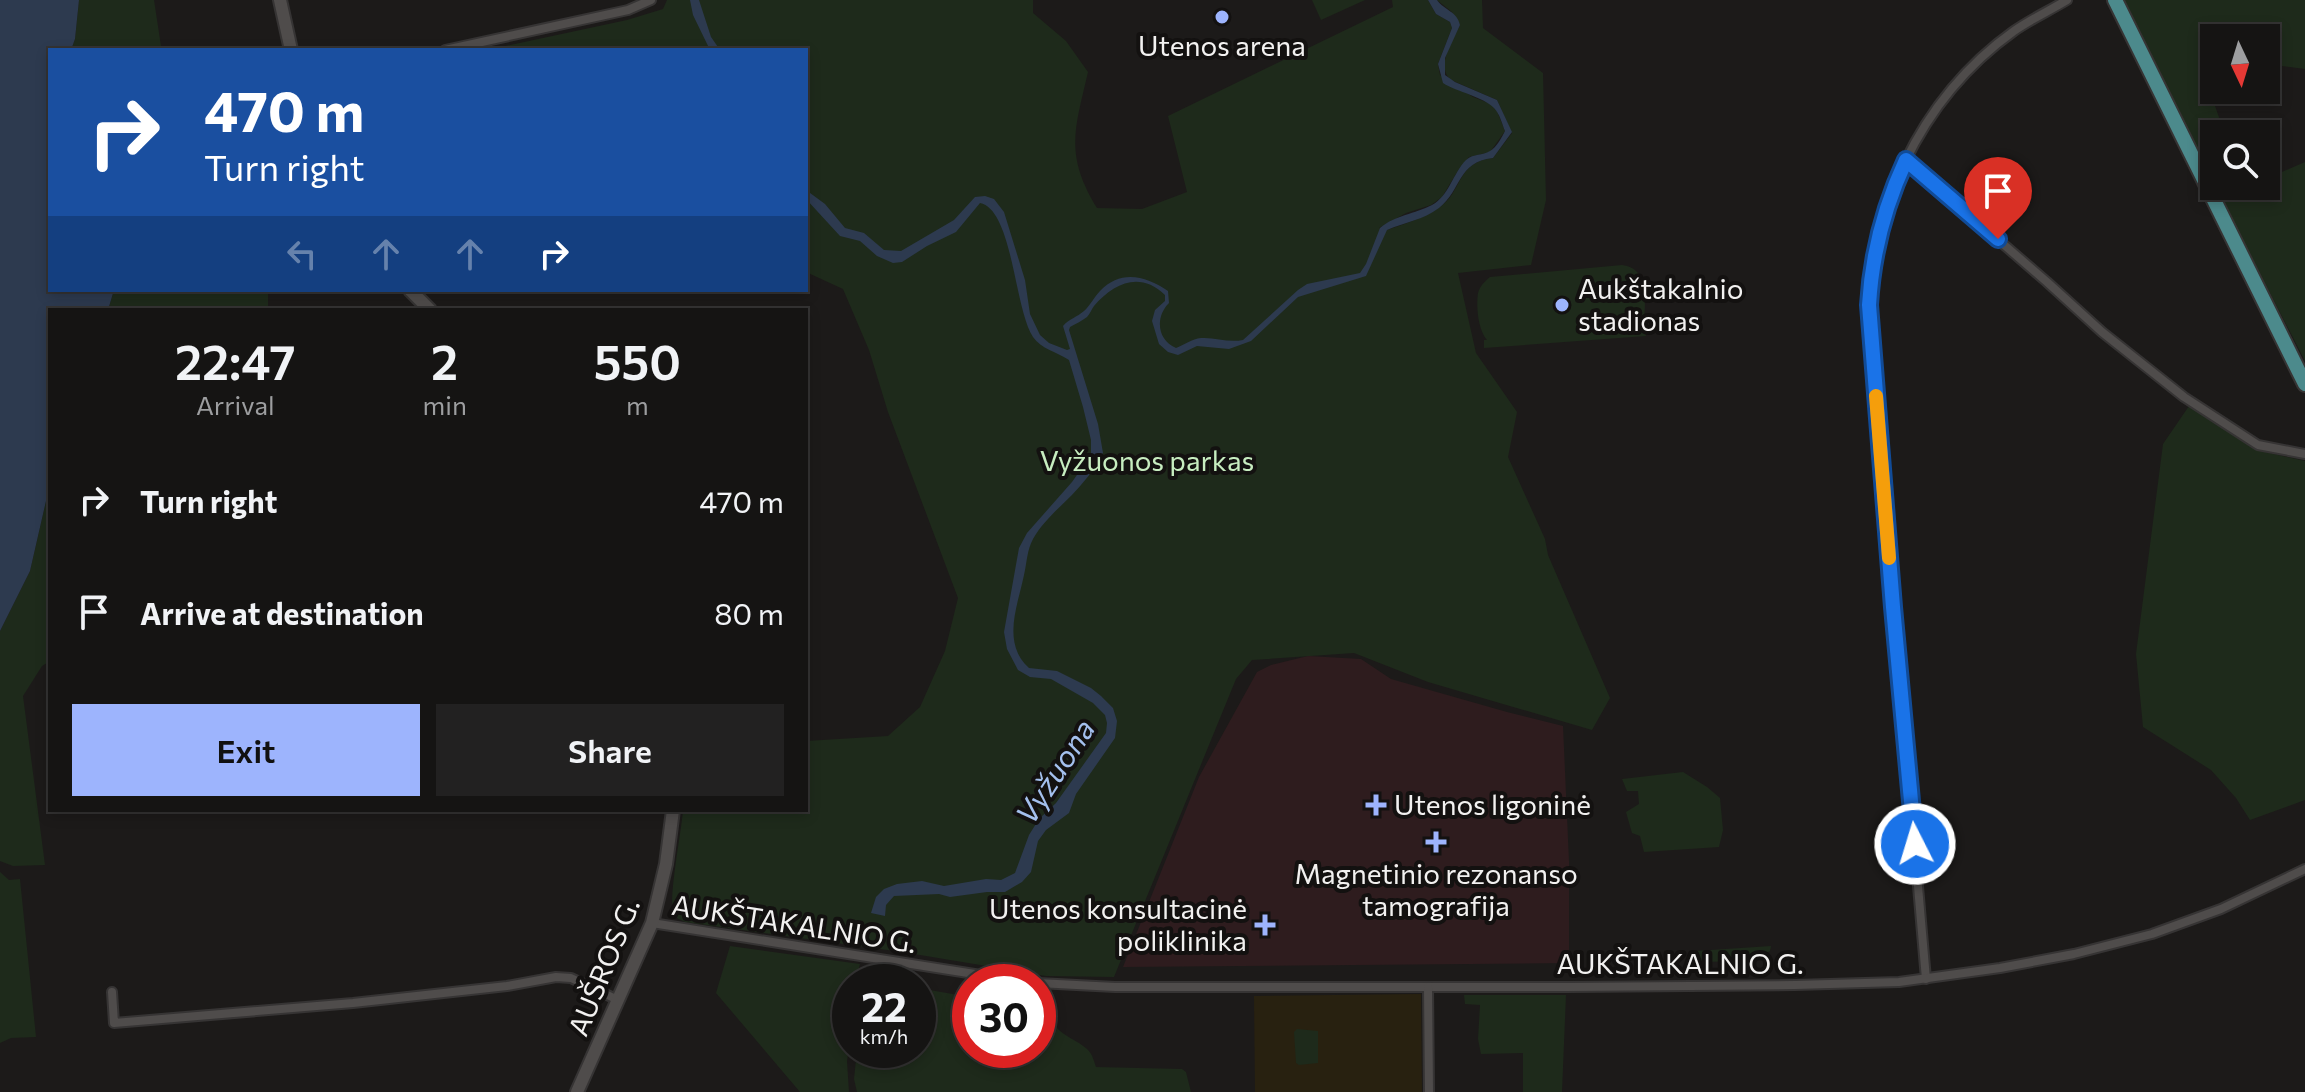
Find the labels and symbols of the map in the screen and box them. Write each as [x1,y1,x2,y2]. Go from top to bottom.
marker: Utenos arena [1213,8,1231,26]
north arrow [2200,24,2280,104]
place label: Utenos arena [1138,28,1306,62]
pin [1964,157,2032,239]
place label: Aukštakalnio stadionas [1578,271,1744,337]
marker: Aukštakalnio stadionas [1553,296,1571,314]
park label: Vyžuonos parkas [1040,443,1254,477]
water label: Vyžuona [1006,711,1101,830]
place label: Utenos ligoninė [1394,787,1591,821]
marker: Utenos ligoninė [1365,794,1387,816]
position arrow [1873,802,1957,886]
marker: Magnetinio rezonanso tamografija [1425,831,1447,853]
place label: Magnetinio rezonanso tamografija [1294,856,1578,922]
street label: AUKŠTAKALNIO G. [669,887,919,959]
place label: Utenos konsultacinė poliklinika [989,891,1247,957]
street label: AUŠROS G. [560,893,646,1040]
marker: Utenos konsultacinė poliklinika [1254,914,1276,936]
street label: AUKŠTAKALNIO G. [1556,946,1804,980]
speed limit sign: 30 [952,964,1056,1068]

